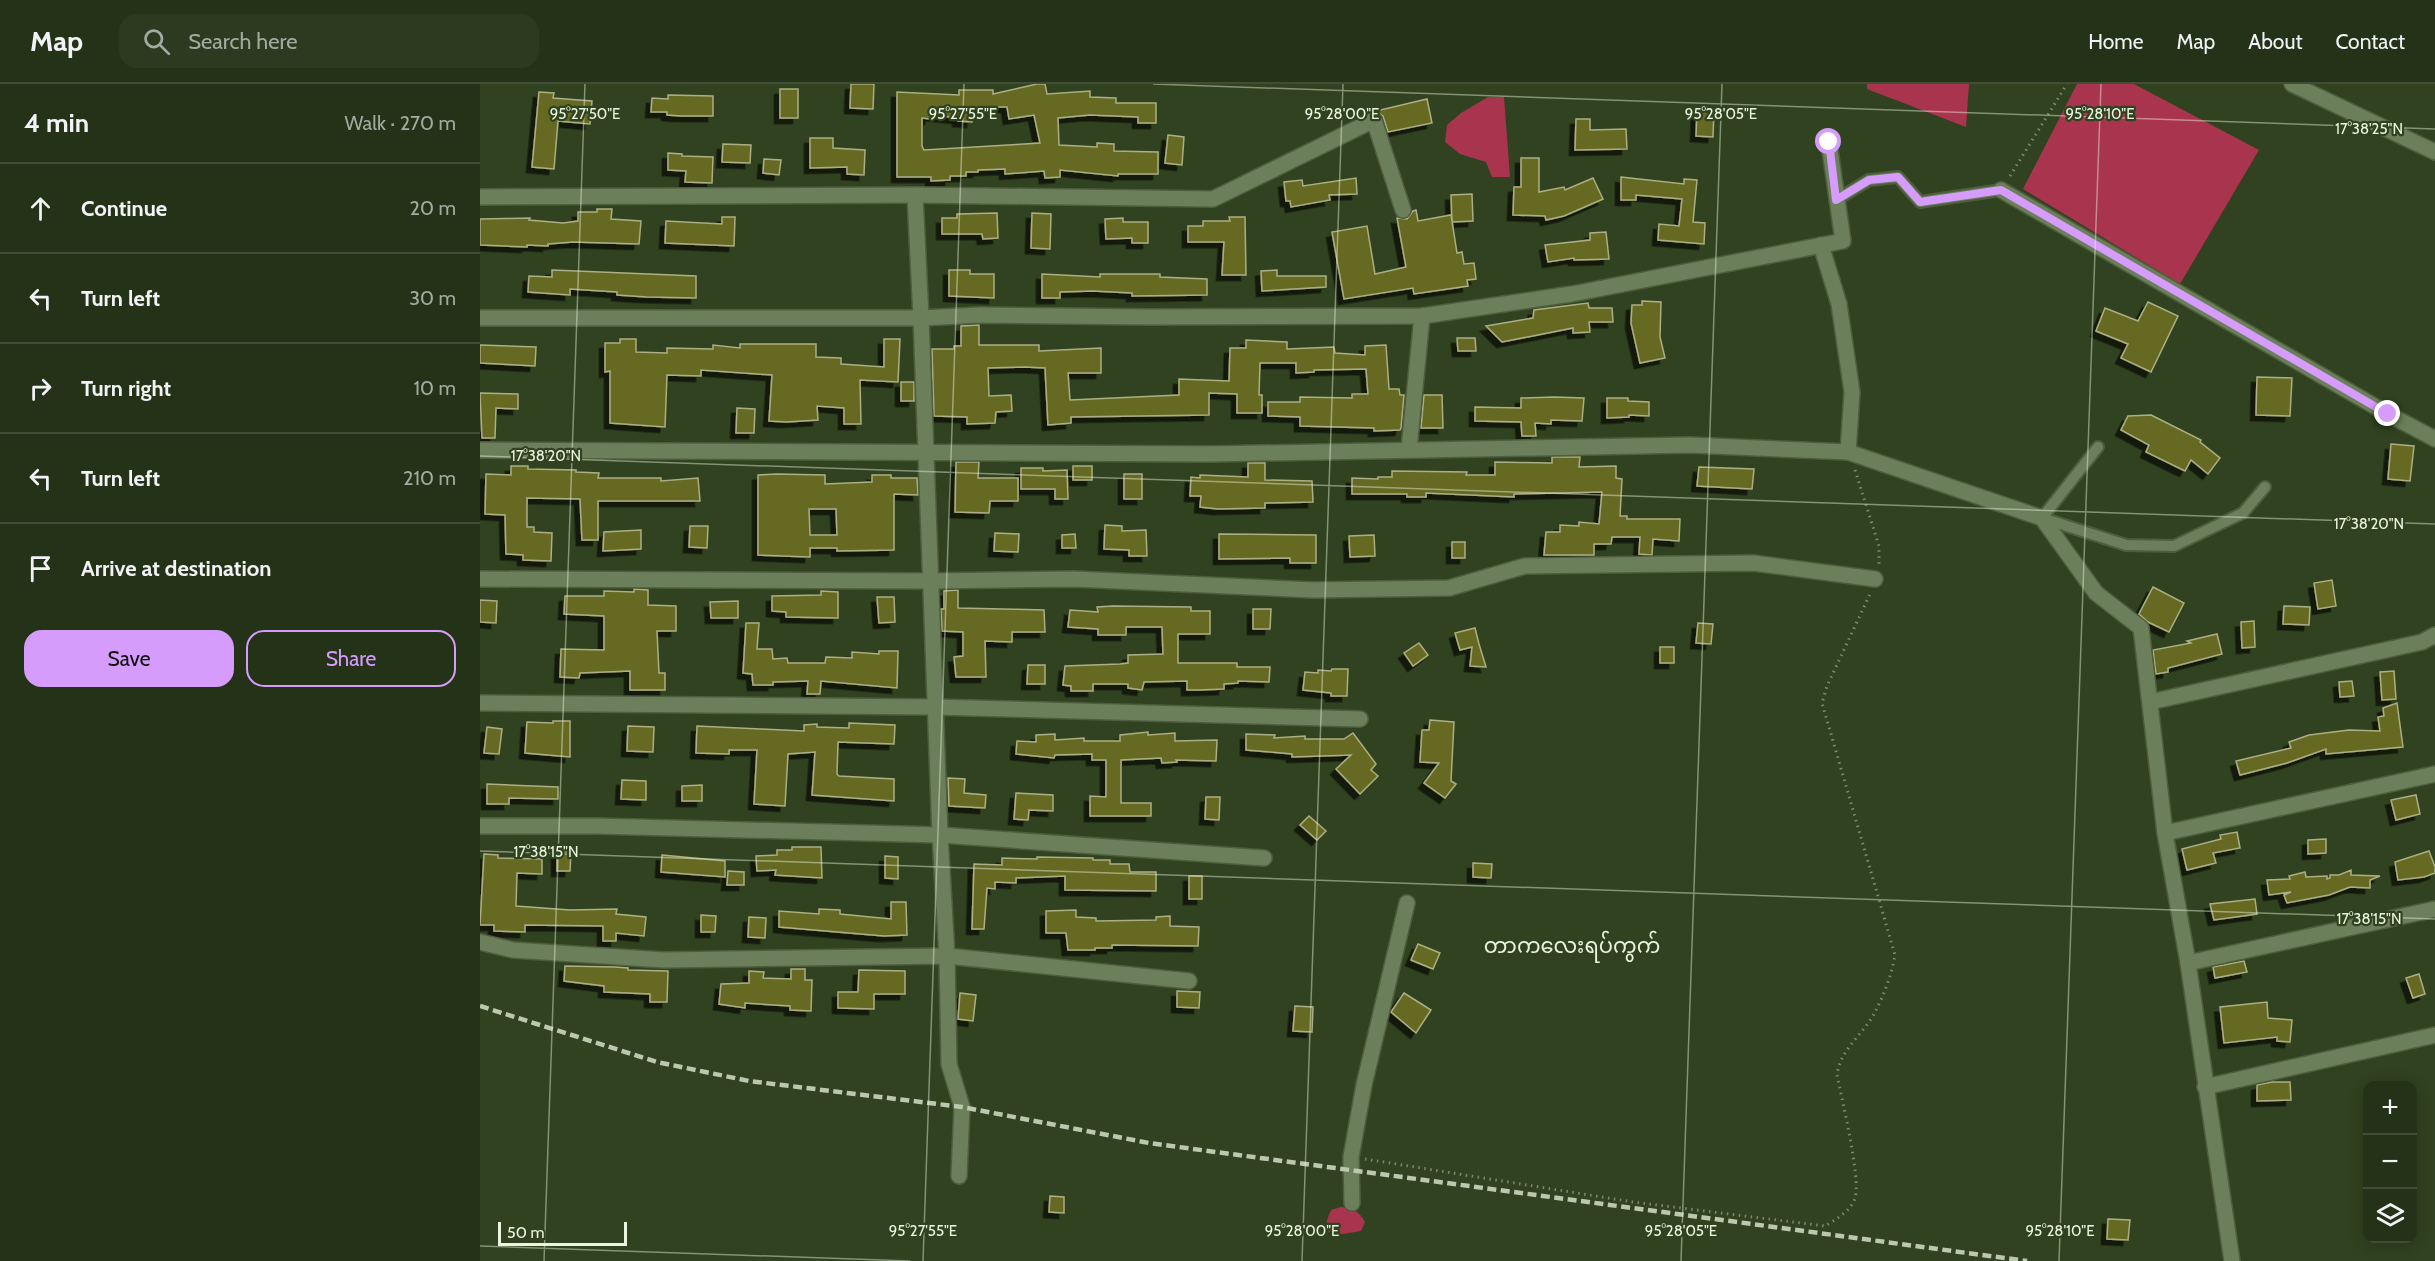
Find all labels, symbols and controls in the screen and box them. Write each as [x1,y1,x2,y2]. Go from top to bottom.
search box [119,14,539,68]
text: Map [30,24,83,58]
icon: search [140,25,173,58]
text: Search here [188,28,297,55]
text: Home [2088,29,2144,54]
text: Map [2177,29,2215,54]
text: About [2248,29,2302,54]
text: Contact [2335,29,2405,54]
text: 95°27'50"E [550,105,620,123]
text: 95°27'55"E [929,105,997,123]
text: 95°28'00"E [1305,105,1379,123]
text: 95°28'05"E [1685,105,1757,123]
text: 95°28'10"E [2065,105,2135,123]
text: 4 min [24,107,89,139]
text: Walk · 270 m [344,111,456,135]
text: 17°38'25"N [2335,120,2403,138]
route start [1815,128,1841,154]
icon: ahead [24,192,57,225]
text: Continue [81,195,167,222]
text: 20 m [410,196,456,220]
icon: left [24,282,57,315]
text: Turn left [81,285,160,312]
text: 30 m [409,286,456,310]
icon: right [24,372,57,405]
text: Turn right [81,375,171,402]
text: 10 m [413,376,456,400]
route end [2374,400,2400,426]
text: 17°38'20"N [511,447,581,465]
icon: left [24,462,57,495]
text: Turn left [81,465,160,492]
text: 210 m [403,466,456,490]
text: 17°38'20"N [2334,515,2404,533]
icon: arrive [24,552,57,585]
text: Arrive at destination [81,555,271,582]
button: Save [24,630,234,687]
button: Share [246,630,456,687]
text: 17°38'15"N [514,843,578,861]
text: 17°38'15"N [2337,910,2401,928]
district label: တာကလေးရပ်ကွက် [1484,930,1660,963]
map controls [2363,1081,2417,1243]
button: + [2363,1081,2417,1135]
button: − [2363,1135,2417,1189]
button: layers [2363,1189,2417,1243]
scale bar [498,1219,627,1246]
text: 95°27'55"E [889,1222,957,1240]
text: 95°28'00"E [1265,1222,1339,1240]
text: 95°28'05"E [1645,1222,1717,1240]
text: 95°28'10"E [2025,1222,2095,1240]
text: 50 m [507,1223,544,1242]

